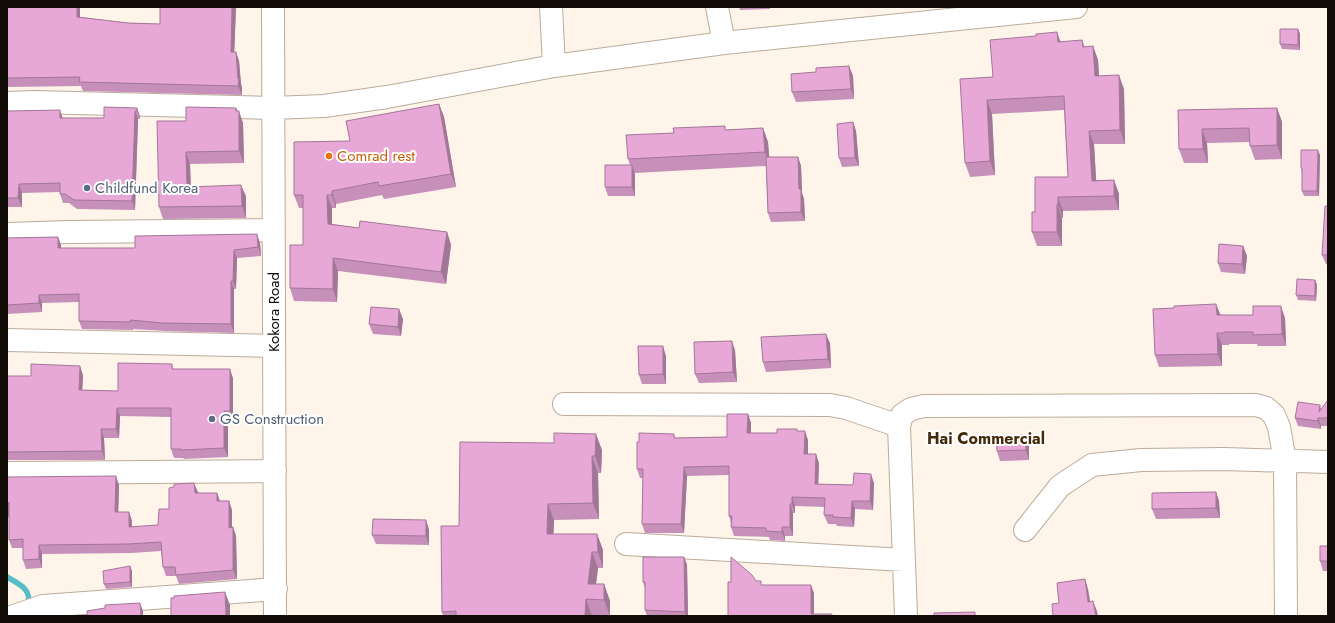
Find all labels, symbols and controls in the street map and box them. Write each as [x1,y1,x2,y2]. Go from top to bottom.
place label: Comrad rest [337,145,415,167]
marker: Comrad rest [324,151,334,161]
place label: Childfund Korea [95,177,198,199]
marker: Childfund Korea [82,183,92,193]
street label: Kokora Road [263,272,285,352]
place label: GS Construction [220,408,324,430]
marker: GS Construction [207,414,217,424]
district label: Hai Commercial [927,427,1045,450]

